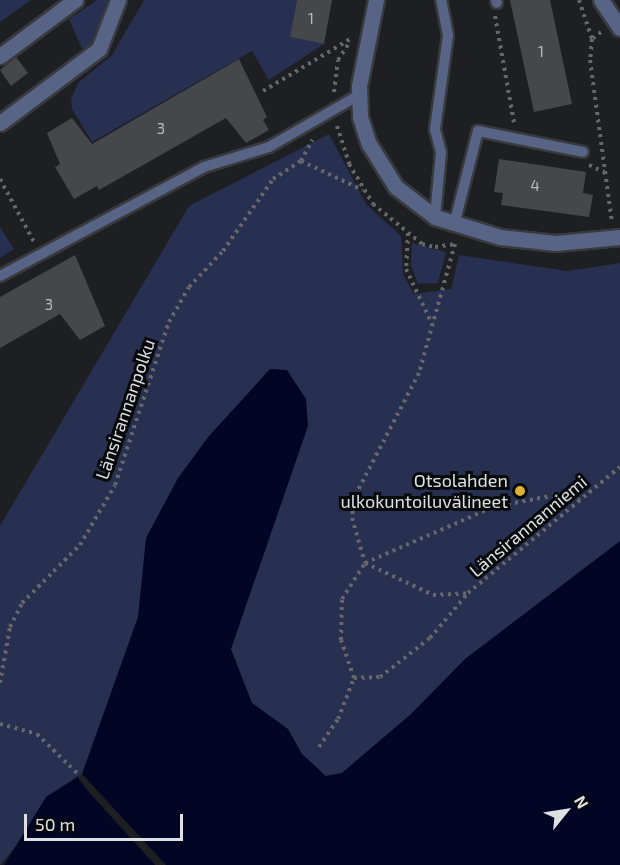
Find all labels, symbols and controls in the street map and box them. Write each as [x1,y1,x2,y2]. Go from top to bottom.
house number: 1 [308,10,314,28]
house number: 1 [538,43,544,61]
house number: 3 [157,120,165,138]
house number: 4 [530,177,540,195]
house number: 3 [45,296,53,314]
street label: Länsirannanpolku [91,336,159,482]
place label: Otsolahden ulkokuntoiluvälineet [340,470,508,512]
street label: Länsirannanniemi [465,471,591,581]
marker: Otsolahden ulkokuntoiluvälineet [513,484,527,498]
north arrow [536,781,596,841]
text: N [571,792,593,812]
scale bar [27,802,186,840]
text: 50 m [35,813,75,835]

